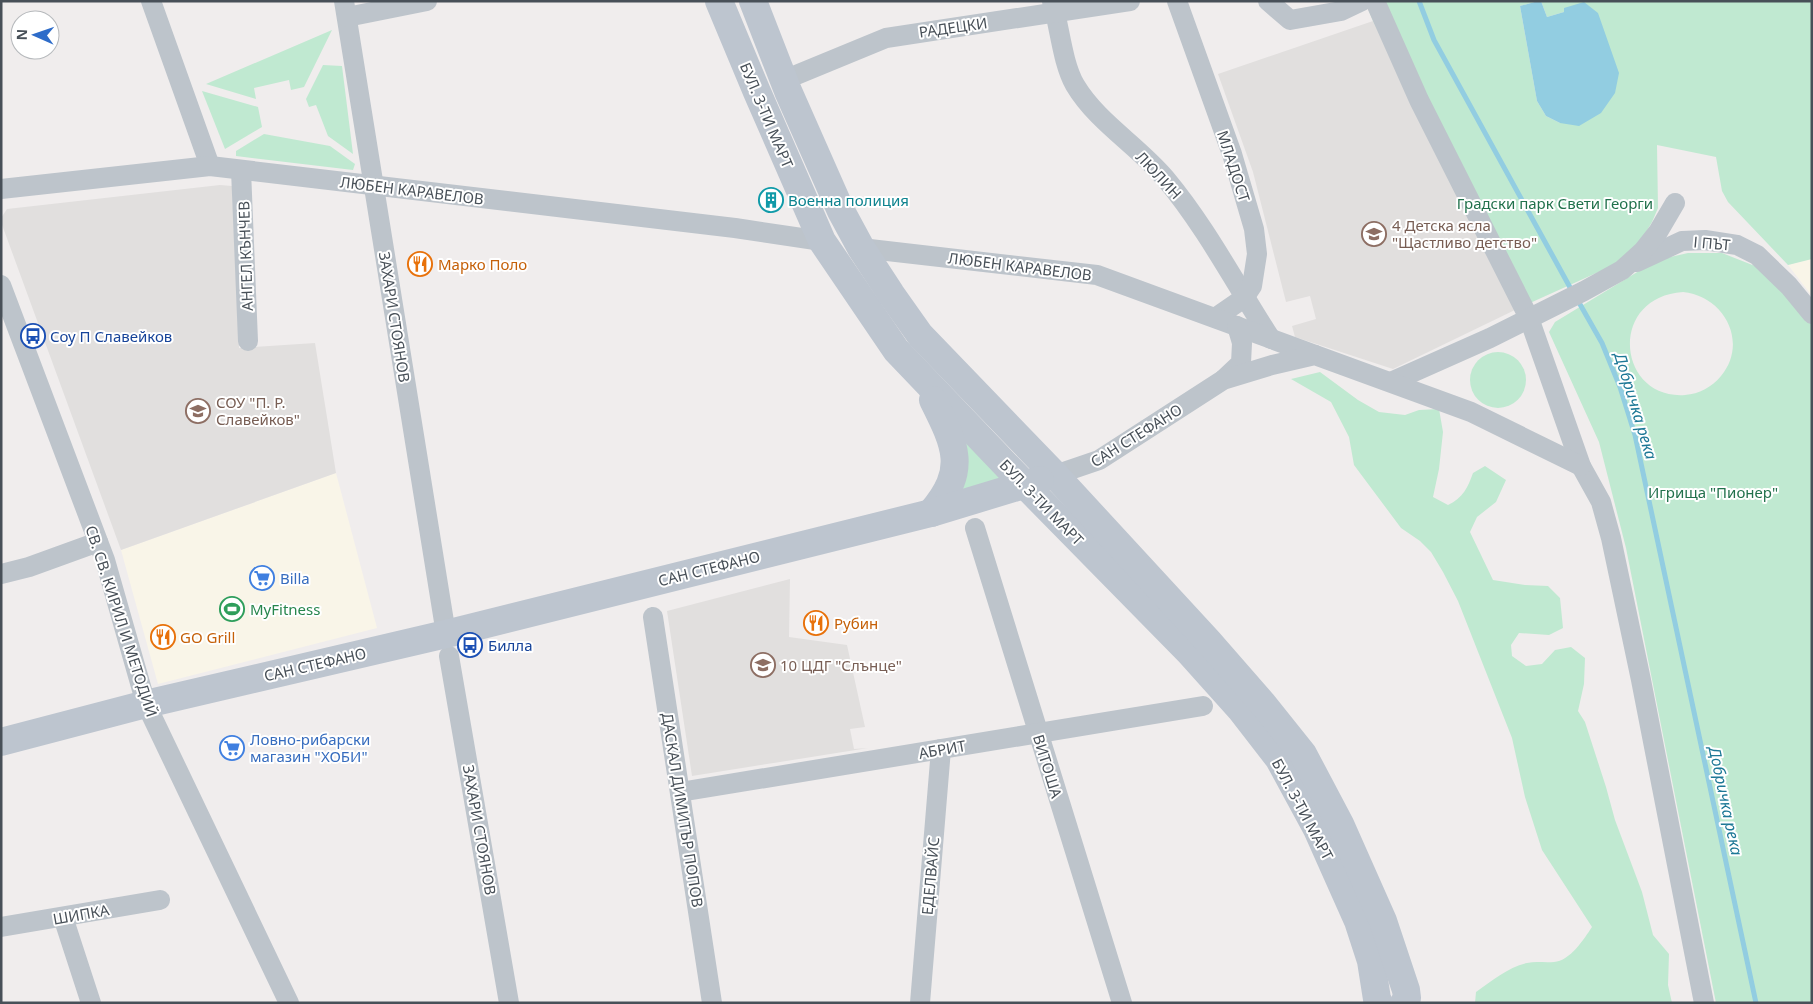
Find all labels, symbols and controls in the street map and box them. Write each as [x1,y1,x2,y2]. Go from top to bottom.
north arrow [10,10,60,60]
street label: РАДЕЦКИ [917,12,989,42]
text: N [12,29,31,41]
street label: БУЛ. 3-ТИ МАРТ [736,59,798,171]
street label: МЛАДОСТ [1213,128,1255,205]
street label: ЛЮЛИН [1132,147,1186,203]
street label: ЛЮБЕН КАРАВЕЛОВ [339,171,485,209]
building icon: Военна полиция [758,187,784,213]
place label: Военна полиция [788,190,909,210]
park label: Градски парк Свети Георги [1457,193,1653,213]
street label: АНГЕЛ КЪНЧЕВ [233,201,257,311]
place label: 4 Детска ясла "Щастливо детство" [1392,215,1537,252]
school or university icon: 4 Детска ясла "Щастливо детство" [1361,221,1387,247]
street label: І ПЪТ [1693,231,1732,255]
street label: ЛЮБЕН КАРАВЕЛОВ [947,247,1093,285]
street label: ЗАХАРИ СТОЯНОВ [375,250,415,384]
restaurant icon: Марко Поло [407,251,433,277]
place label: Марко Поло [438,254,527,274]
bus stop icon: Соу П Славейков [20,323,46,349]
place label: Соу П Славейков [50,326,172,346]
water label: Добричка река [1609,348,1663,462]
place label: СОУ "П. Р. Славейков" [216,392,300,429]
school or university icon: СОУ "П. Р. Славейков" [185,398,211,424]
street label: САН СТЕФАНО [1086,399,1186,471]
street label: БУЛ. 3-ТИ МАРТ [996,455,1089,550]
park label: Игрища "Пионер" [1648,482,1778,502]
street label: СВ. СВ. КИРИЛ И МЕТОДИЙ [82,523,162,719]
street label: САН СТЕФАНО [656,546,762,590]
supermarket icon: Billa [249,565,275,591]
place label: Billa [280,568,310,588]
sports icon: MyFitness [219,596,245,622]
place label: MyFitness [250,599,320,619]
restaurant icon: Рубин [803,610,829,636]
place label: Рубин [834,613,878,633]
restaurant icon: GO Grill [150,624,176,650]
place label: GO Grill [180,627,235,647]
bus stop icon: Билла [457,632,483,658]
place label: Билла [488,635,532,655]
street label: САН СТЕФАНО [262,643,368,685]
school or university icon: 10 ЦДГ "Слънце" [750,652,776,678]
place label: 10 ЦДГ "Слънце" [780,655,902,675]
street label: ДАСКАЛ ДИМИТЪР ПОПОВ [658,711,708,909]
place label: Ловно-рибарски магазин "ХОБИ" [250,729,370,766]
street label: ВИТОША [1029,732,1067,801]
supermarket icon: Ловно-рибарски магазин "ХОБИ" [219,735,245,761]
street label: АБРИТ [917,735,968,763]
water label: Добричка река [1703,743,1748,857]
street label: БУЛ. 3-ТИ МАРТ [1268,755,1339,864]
street label: ЗАХАРИ СТОЯНОВ [459,763,501,897]
street label: ЕДЕЛВАЙС [917,836,943,916]
street label: ШИПКА [51,899,111,929]

